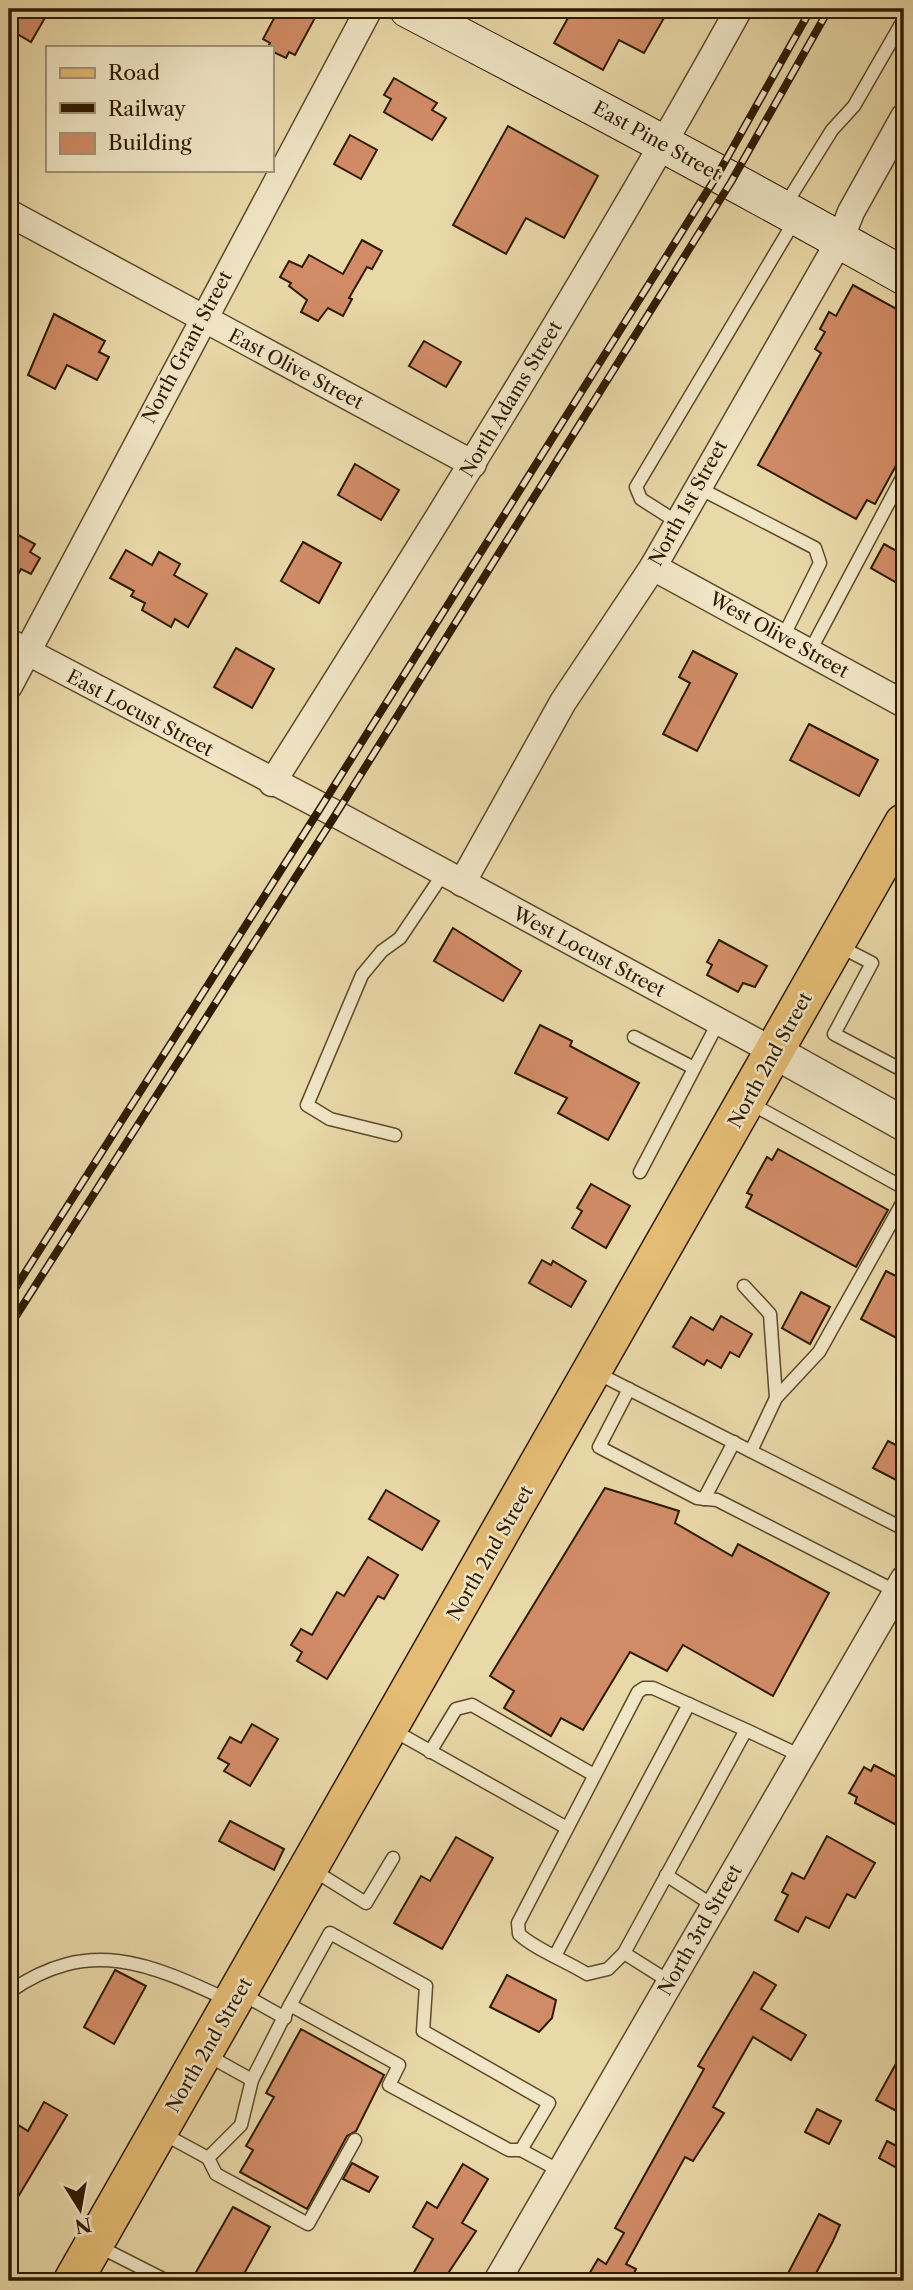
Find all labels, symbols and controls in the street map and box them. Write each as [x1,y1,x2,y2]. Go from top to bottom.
legend [46,46,273,172]
text: Road [108,60,160,85]
text: Railway [108,96,186,121]
street label: East Pine Street [589,96,725,186]
text: Building [108,130,193,155]
street label: North Grant Street [137,267,237,427]
street label: North Adams Street [455,317,567,481]
street label: East Olive Street [225,324,368,414]
street label: North 1st Street [644,436,732,570]
street label: West Olive Street [704,587,853,683]
street label: East Locust Street [63,665,217,761]
street label: West Locust Street [508,902,669,1002]
street label: North 2nd Street [723,988,817,1132]
street label: North 2nd Street [442,1481,538,1625]
street label: North 3rd Street [653,1860,747,2000]
street label: North 2nd Street [161,1973,257,2117]
north arrow [46,2174,116,2244]
text: N [73,2212,93,2238]

